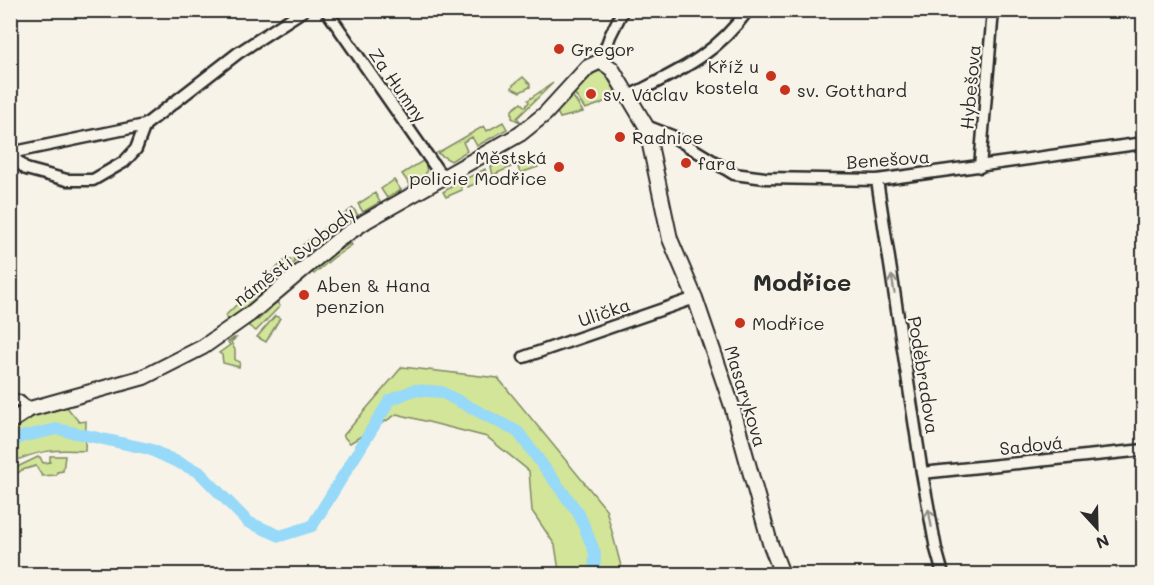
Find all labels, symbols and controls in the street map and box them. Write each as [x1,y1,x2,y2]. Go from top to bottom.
place label: Gregor [571,37,635,61]
marker: Gregor [552,42,566,56]
street label: Za Humny [364,43,432,127]
street label: Hybešova [954,44,986,130]
place label: Kříž u kostela [695,54,759,99]
marker: Kříž u kostela [764,69,778,83]
place label: sv. Gotthard [797,78,907,102]
place label: sv. Václav [603,82,688,106]
marker: sv. Gotthard [778,83,792,97]
marker: sv. Václav [584,87,598,101]
place label: Radnice [632,125,703,149]
marker: Radnice [613,130,627,144]
street label: Benešova [845,144,931,174]
place label: Městská policie Modřice [409,145,547,190]
place label: fara [698,151,736,175]
marker: fara [679,156,693,170]
marker: Městská policie Modřice [552,160,566,174]
street label: náměstí Svobody [228,201,360,311]
district label: Modřice [753,266,851,297]
place label: Aben & Hana penzion [316,273,431,318]
one-way arrow [887,274,898,294]
marker: Aben & Hana penzion [297,288,311,302]
street label: Ulička [575,292,633,332]
place label: Modřice [752,311,825,335]
street label: Poděbradova [903,314,945,436]
marker: Modřice [733,316,747,330]
street label: Masarykova [719,342,773,450]
street label: Sadová [998,430,1064,460]
north arrow [1067,498,1127,558]
one-way arrow [924,508,935,528]
text: N [1093,530,1112,554]

